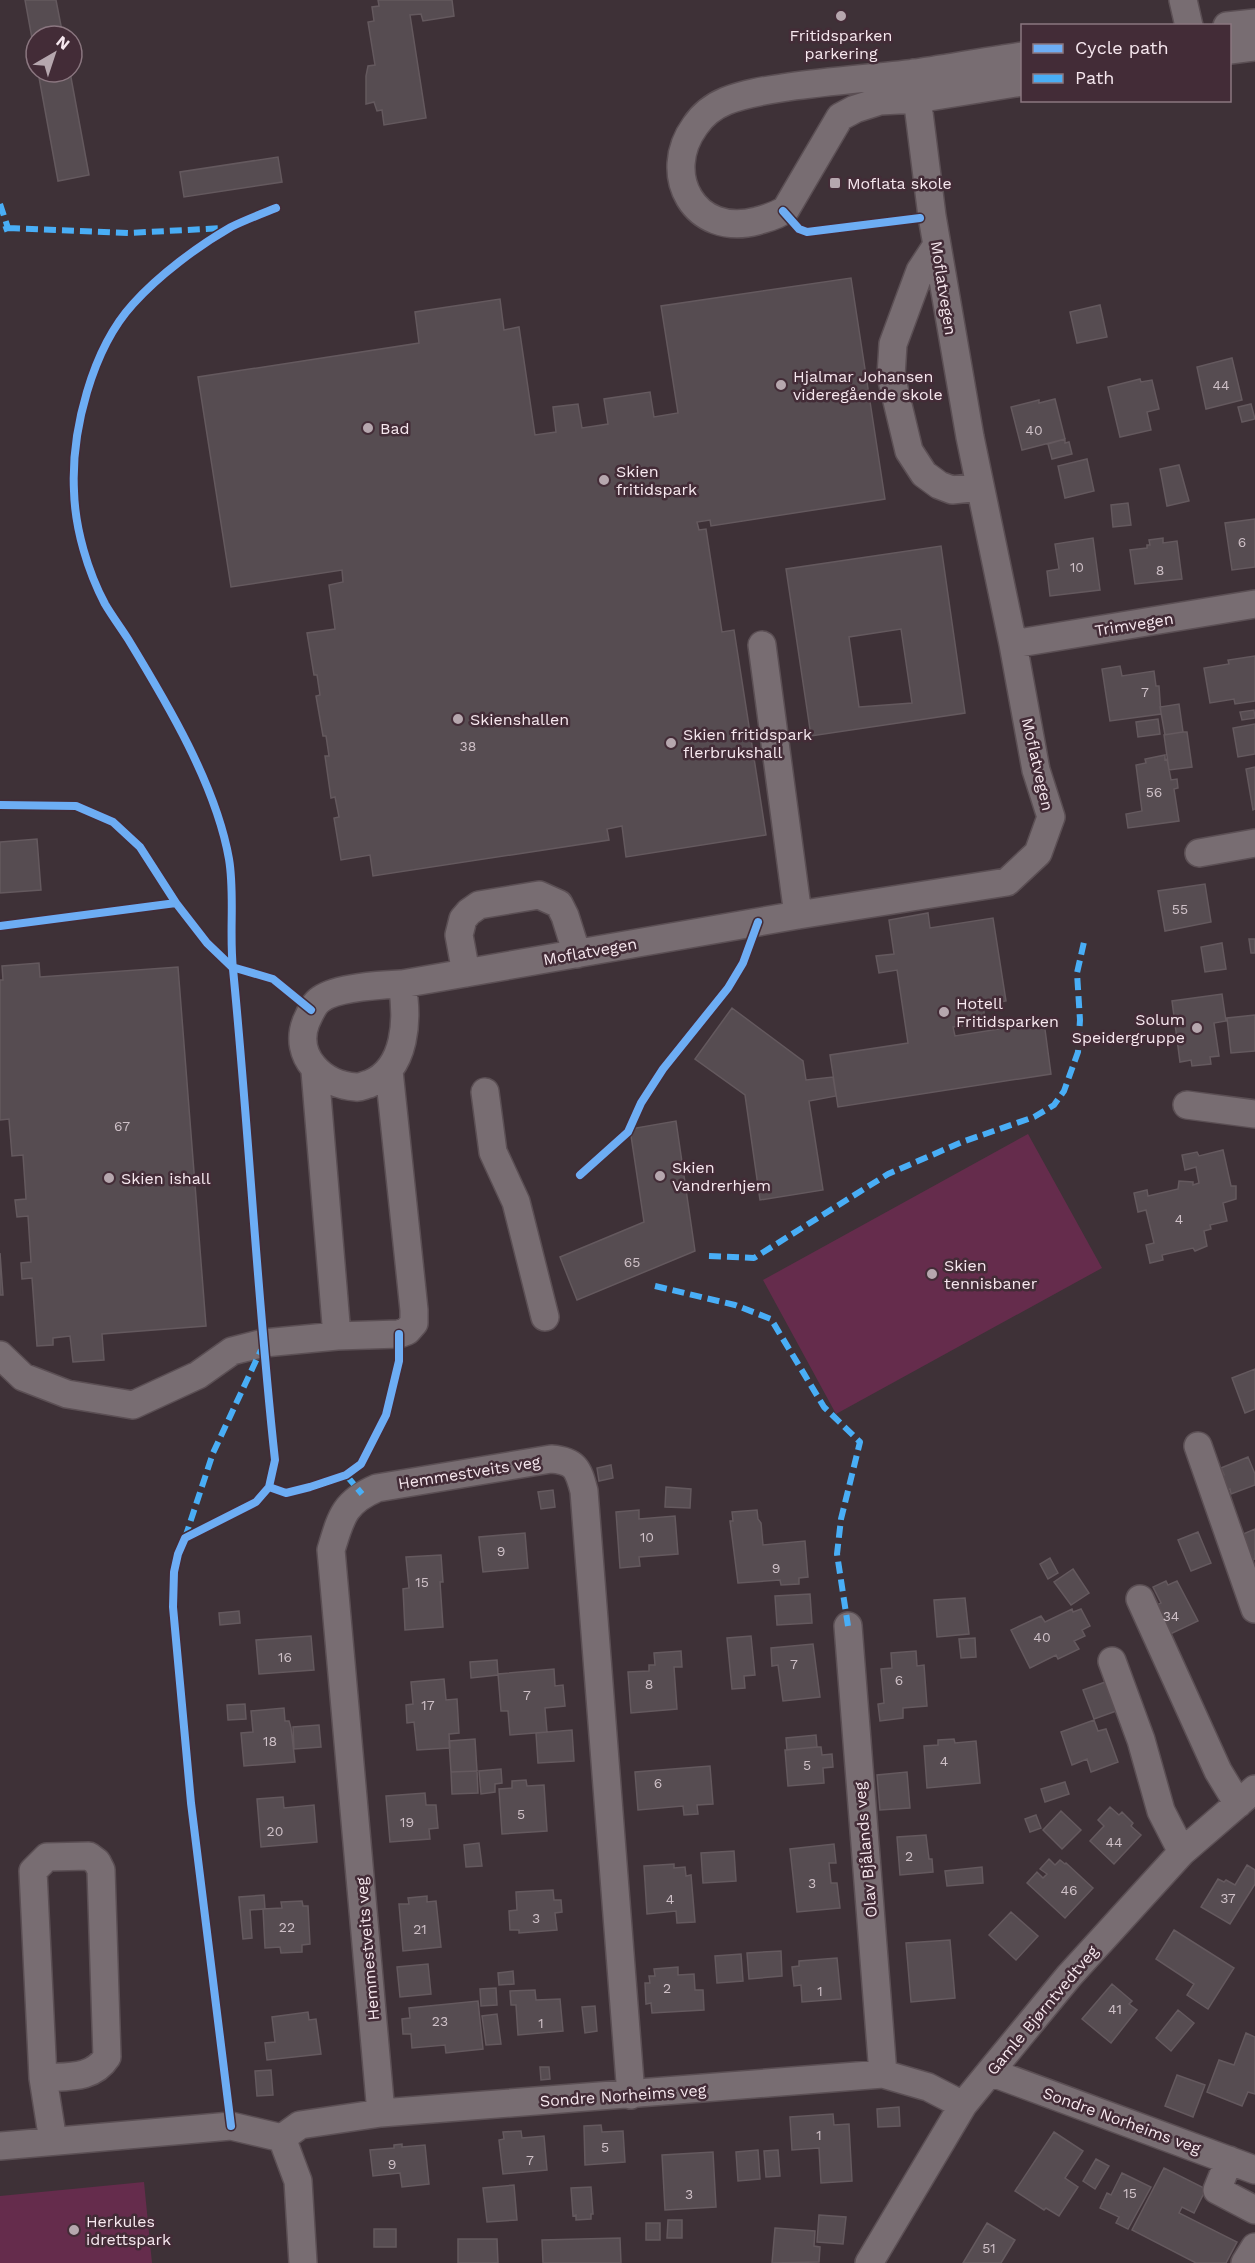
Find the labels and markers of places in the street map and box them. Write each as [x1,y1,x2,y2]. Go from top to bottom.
marker: Fritidsparken parkering [834,9,848,23]
place label: Fritidsparken parkering [790,26,892,63]
place label: Moflata skole [847,174,952,193]
marker: Moflata skole [828,176,842,190]
place label: Hjalmar Johansen videregående skole [793,367,943,404]
marker: Hjalmar Johansen videregående skole [774,378,788,392]
place label: Bad [380,419,410,438]
marker: Bad [361,421,375,435]
place label: Skien fritidspark [616,462,697,499]
marker: Skien fritidspark [597,473,611,487]
place label: Skienshallen [470,710,569,729]
marker: Skienshallen [451,712,465,726]
place label: Skien fritidspark flerbrukshall [683,725,812,762]
marker: Skien fritidspark flerbrukshall [664,736,678,750]
place label: Hotell Fritidsparken [956,994,1059,1031]
marker: Hotell Fritidsparken [937,1005,951,1019]
place label: Solum Speidergruppe [1072,1010,1185,1047]
marker: Solum Speidergruppe [1190,1021,1204,1035]
place label: Skien Vandrerhjem [672,1158,771,1195]
place label: Skien ishall [121,1169,211,1188]
marker: Skien Vandrerhjem [653,1169,667,1183]
marker: Skien ishall [102,1171,116,1185]
place label: Skien tennisbaner [944,1256,1038,1293]
marker: Skien tennisbaner [925,1267,939,1281]
place label: Herkules idrettspark [86,2212,171,2249]
marker: Herkules idrettspark [67,2223,81,2237]

